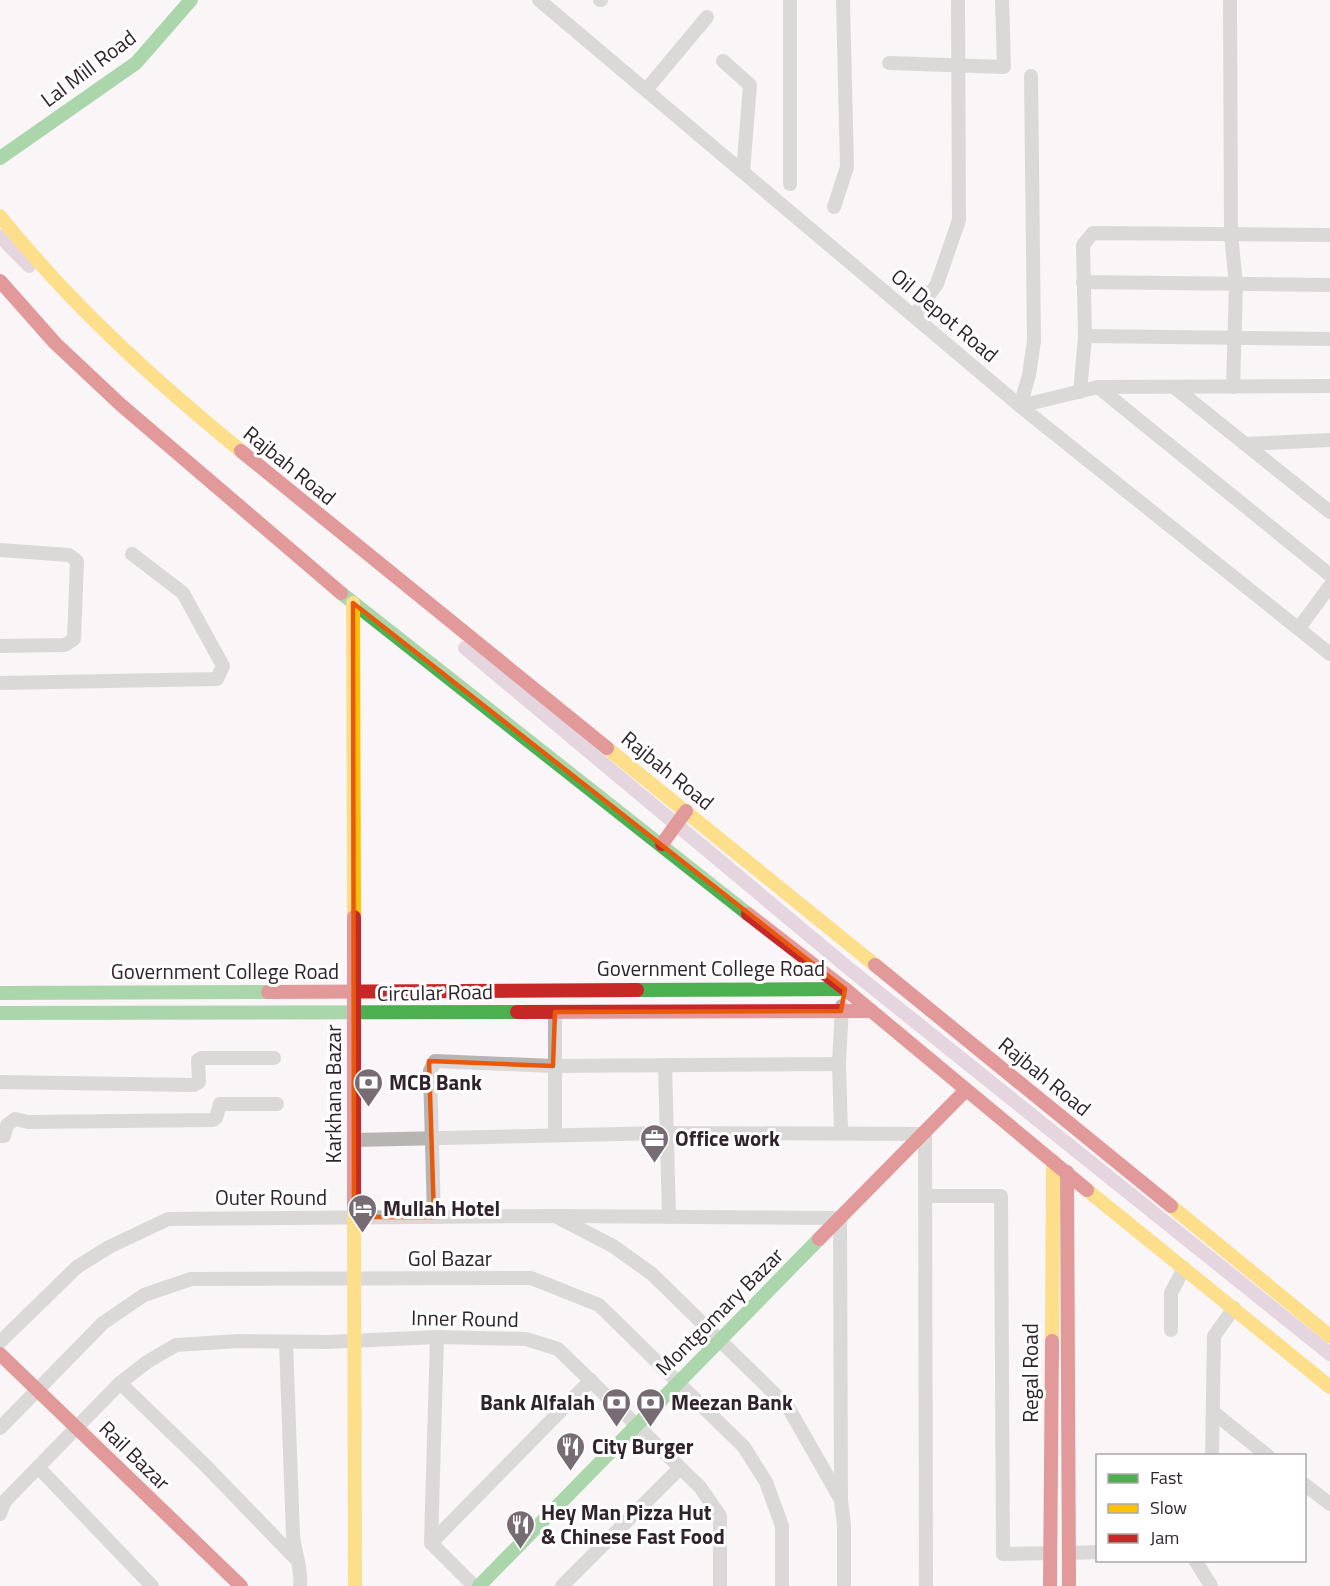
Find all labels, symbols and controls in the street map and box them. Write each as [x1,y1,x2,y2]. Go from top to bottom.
street label: Lal Mill Road [34,21,142,115]
street label: Oil Depot Road [884,260,1006,370]
street label: Rajbah Road [237,418,343,512]
street label: Rajbah Road [615,723,721,817]
street label: Government College Road [597,952,825,984]
street label: Government College Road [111,955,339,987]
street label: Circular Road [377,975,493,1009]
street label: Karkhana Bazar [317,1025,349,1163]
street label: Rajbah Road [992,1029,1098,1123]
bank icon: MCB Bank [352,1066,384,1108]
place label: MCB Bank [389,1066,482,1098]
office icon: Office work [638,1122,670,1164]
place label: Office work [675,1122,780,1154]
street label: Outer Round [215,1181,327,1213]
hotel icon: Mullah Hotel [346,1192,378,1234]
place label: Mullah Hotel [383,1192,500,1224]
street label: Montgomary Bazar [648,1240,790,1382]
street label: Gol Bazar [408,1242,492,1274]
street label: Inner Round [411,1301,519,1335]
street label: Regal Road [1014,1323,1046,1423]
place label: Bank Alfalah [480,1386,595,1418]
bank icon: Bank Alfalah [600,1386,632,1428]
bank icon: Meezan Bank [634,1386,666,1428]
place label: Meezan Bank [671,1386,793,1418]
street label: Rail Bazar [92,1413,178,1497]
restaurant icon: City Burger [555,1430,587,1472]
place label: City Burger [592,1430,694,1462]
legend [1096,1454,1306,1562]
text: Fast [1150,1464,1183,1491]
text: Slow [1150,1494,1187,1521]
place label: Hey Man Pizza Hut & Chinese Fast Food [541,1496,725,1552]
restaurant icon: Hey Man Pizza Hut & Chinese Fast Food [504,1508,536,1550]
text: Jam [1150,1524,1179,1551]

